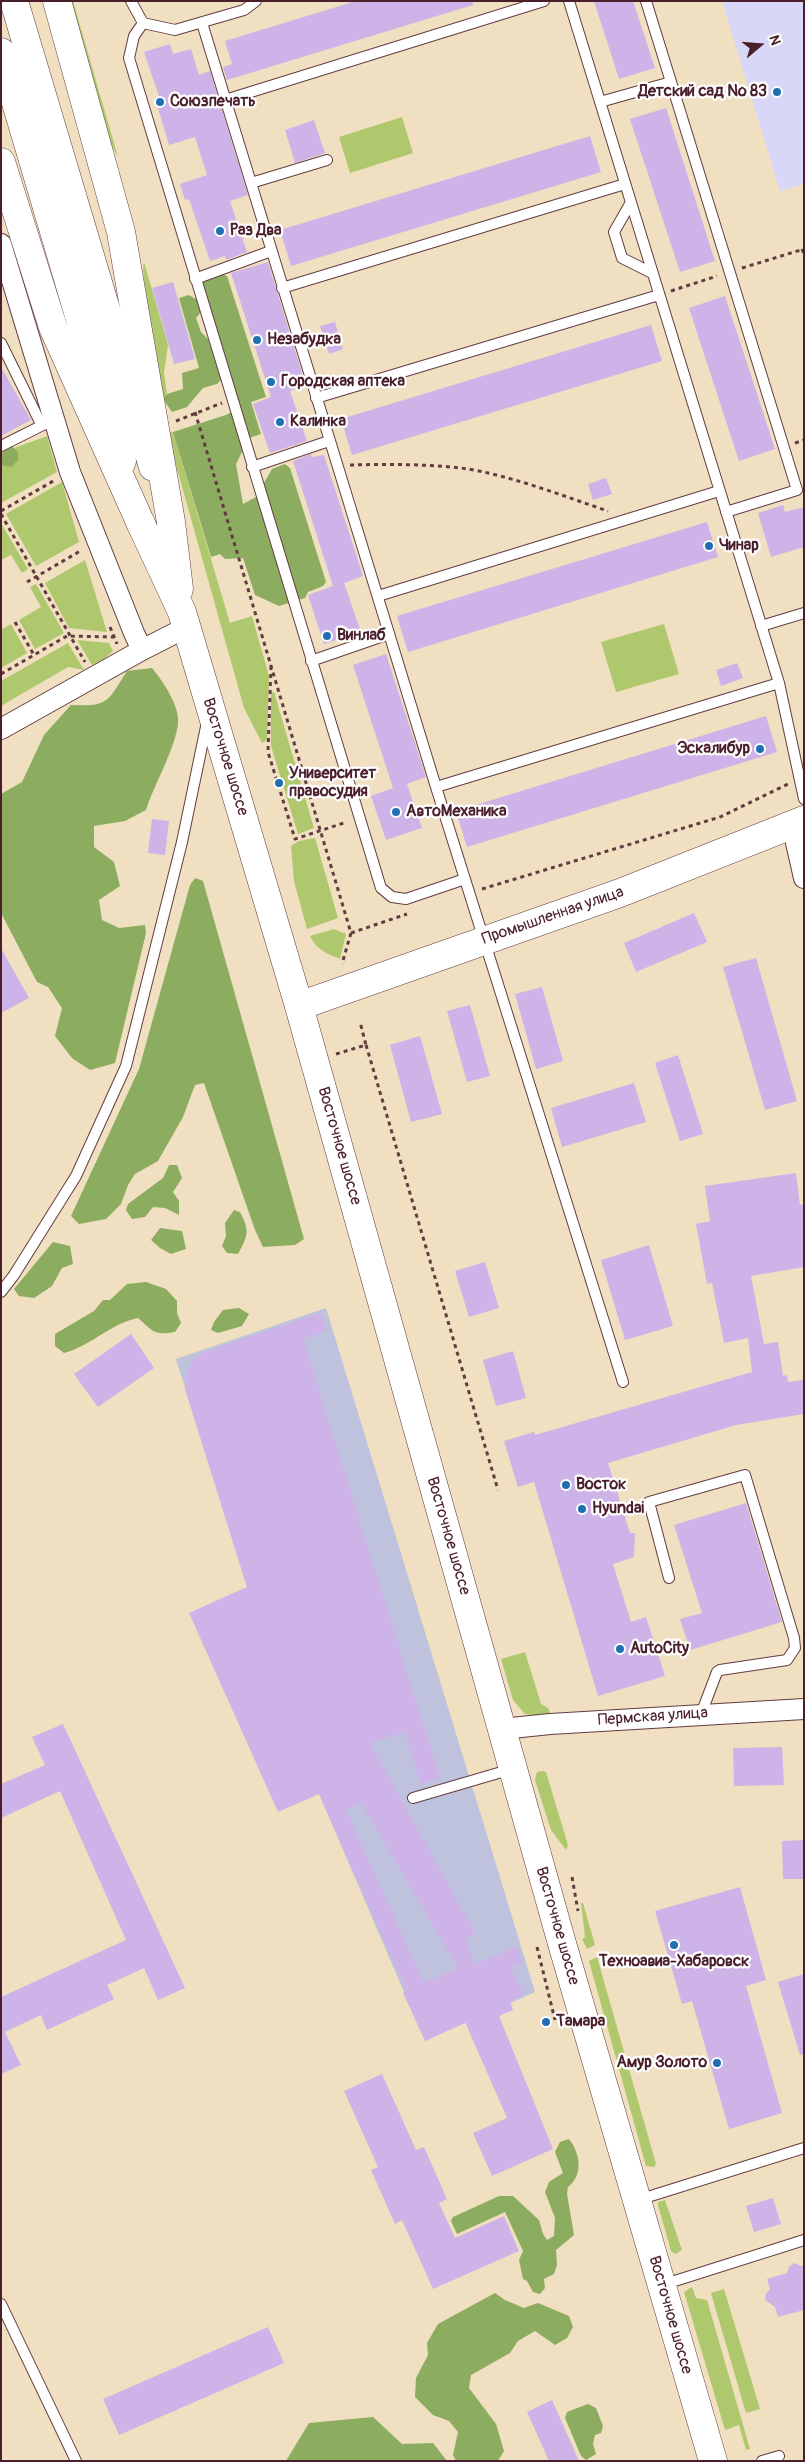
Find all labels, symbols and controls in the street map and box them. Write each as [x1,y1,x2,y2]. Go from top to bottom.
north arrow [735,20,785,70]
text: N [765,33,784,47]
place label: Детский сад № 83 [638,82,767,102]
marker: Детский сад № 83 [771,86,783,98]
place label: Союзпечать [170,92,256,112]
marker: Союзпечать [154,96,166,108]
place label: Раз Два [230,221,281,241]
marker: Раз Два [214,225,226,237]
place label: Незабудка [267,330,341,350]
marker: Незабудка [251,334,263,346]
place label: Городская аптека [281,372,405,392]
marker: Городская аптека [265,376,277,388]
place label: Калинка [290,412,346,432]
marker: Калинка [274,416,286,428]
place label: Чинар [719,536,759,556]
marker: Чинар [703,540,715,552]
place label: Винлаб [337,626,386,646]
marker: Винлаб [321,630,333,642]
street label: Восточное шоссе [198,696,252,818]
place label: Эскалибур [677,739,750,759]
marker: Эскалибур [754,743,766,755]
place label: Университет правосудия [289,764,376,802]
marker: Университет правосудия [273,777,285,789]
place label: АвтоМеханика [406,802,507,822]
marker: АвтоМеханика [390,806,402,818]
street label: Промышленная улица [480,883,626,949]
street label: Восточное шоссе [313,1085,365,1207]
street label: Восточное шоссе [422,1475,474,1597]
place label: Восток [576,1475,626,1495]
marker: Восток [560,1479,572,1491]
place label: Hyundai [592,1499,644,1519]
marker: Hyundai [576,1503,588,1515]
place label: AutoCity [630,1639,689,1659]
marker: AutoCity [614,1643,626,1655]
street label: Пермская улица [597,1704,709,1730]
street label: Восточное шоссе [531,1865,583,1987]
marker: Техноавиа-Хабаровск [668,1939,680,1951]
place label: Техноавиа-Хабаровск [599,1952,749,1972]
place label: Тамара [556,2012,605,2032]
marker: Тамара [540,2016,552,2028]
place label: Амур Золото [616,2053,707,2073]
marker: Амур Золото [711,2057,723,2069]
street label: Восточное шоссе [644,2254,696,2376]

